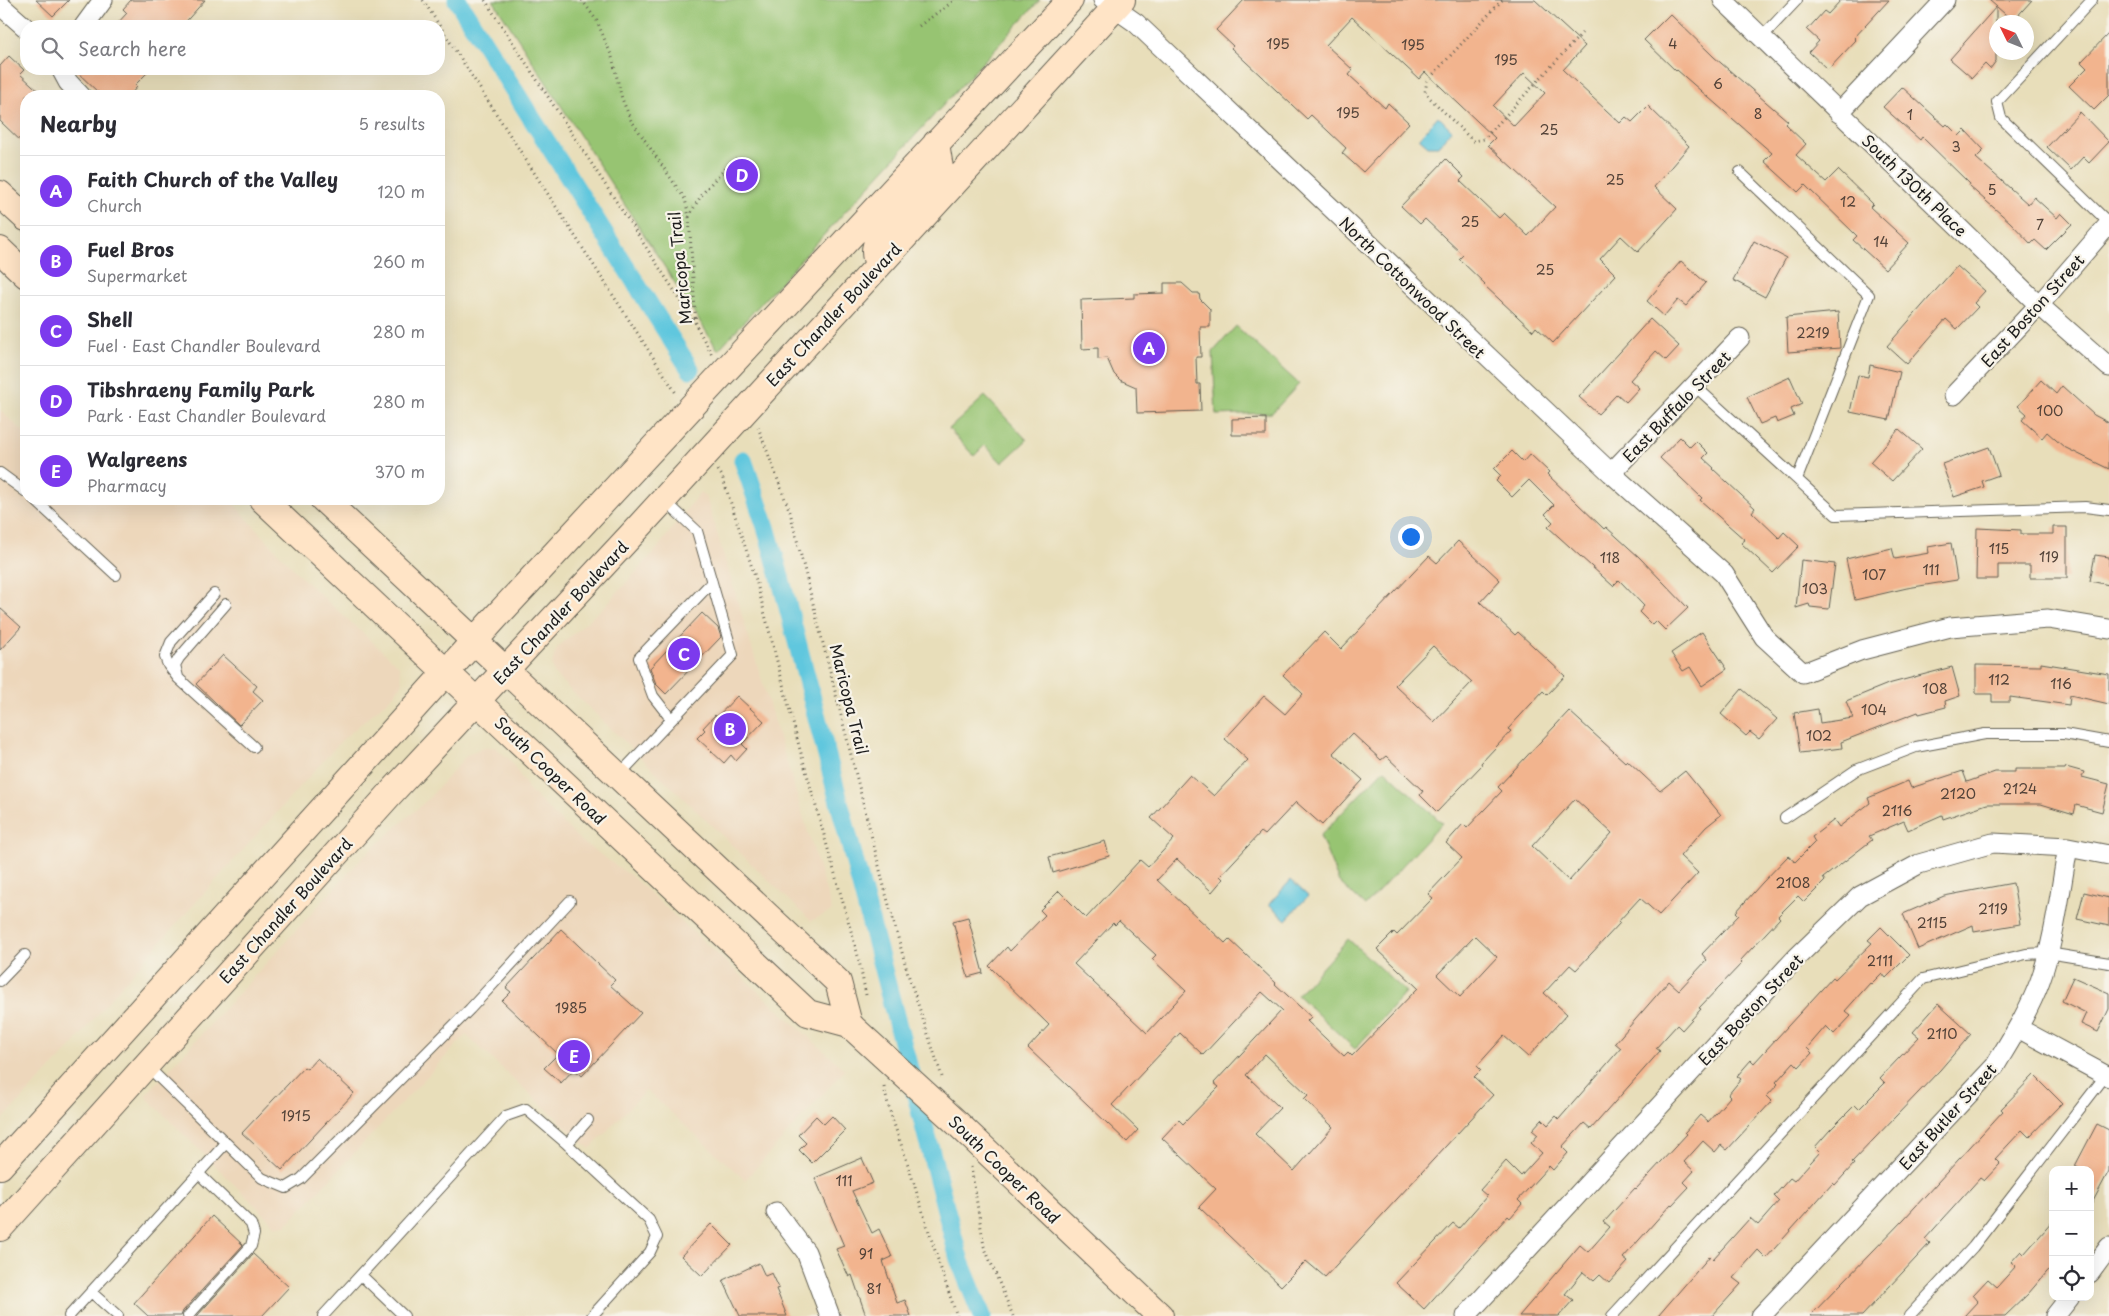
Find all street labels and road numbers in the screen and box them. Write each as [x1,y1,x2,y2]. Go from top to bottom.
street label: South 130th Place [1857,128,1973,242]
street label: Maricopa Trail [661,210,697,326]
street label: North Cottonwood Street [1335,211,1492,364]
street label: East Chandler Boulevard [760,237,906,391]
street label: East Boston Street [1975,248,2090,372]
street label: East Buffalo Street [1616,345,1736,467]
street label: East Chandler Boulevard [487,535,633,689]
street label: Maricopa Trail [825,641,875,757]
street label: South Cooper Road [490,710,612,830]
street label: East Chandler Boulevard [213,832,357,988]
street label: East Boston Street [1692,948,1808,1070]
street label: East Butler Street [1893,1057,2002,1174]
street label: South Cooper Road [944,1109,1066,1229]

